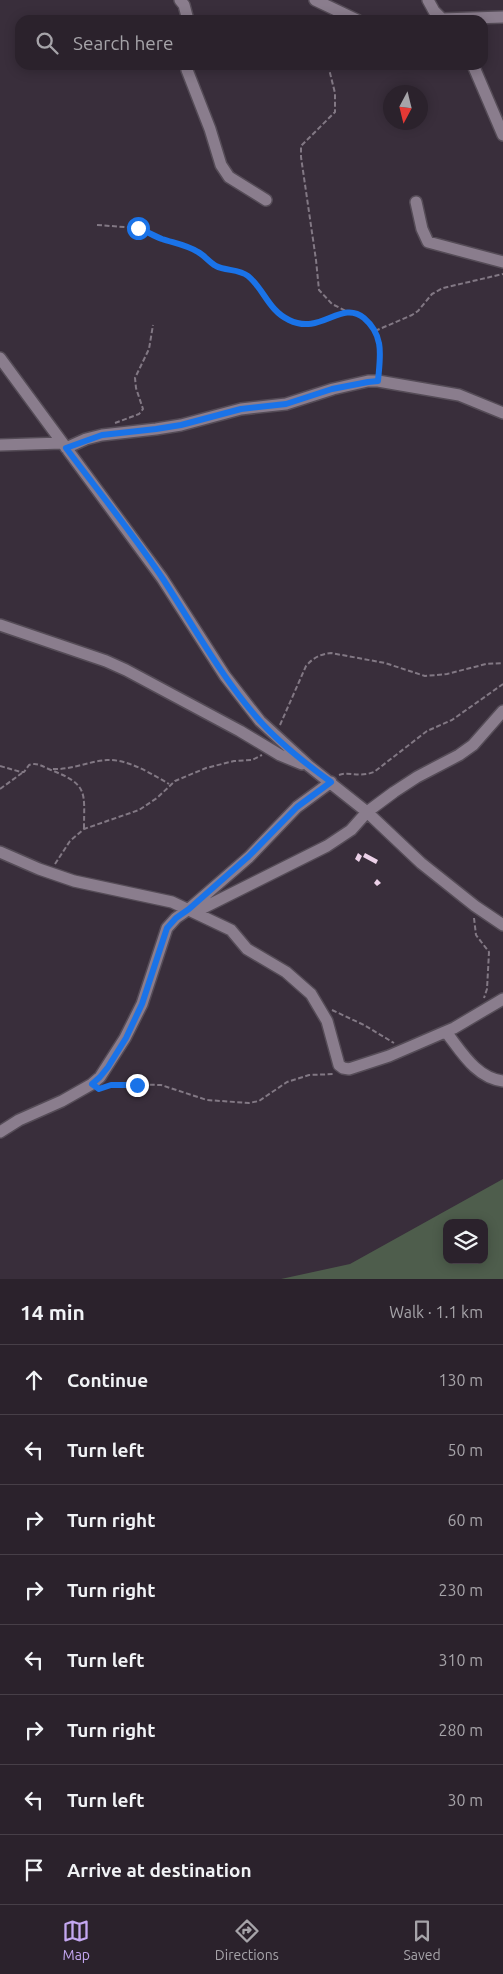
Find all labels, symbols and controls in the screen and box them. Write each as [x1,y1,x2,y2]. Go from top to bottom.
search box [15,15,488,70]
icon: search [33,29,61,57]
text: Search here [73,32,173,54]
north arrow [383,85,428,130]
route start [127,217,150,240]
route end [126,1074,149,1097]
map controls [443,1219,488,1264]
button: layers [443,1219,488,1264]
text: 14 min [20,1300,85,1324]
text: Walk · 1.1 km [389,1303,483,1321]
icon: ahead [20,1366,48,1394]
text: Continue [67,1369,148,1391]
text: 130 m [438,1371,483,1389]
icon: left [20,1436,48,1464]
text: Turn left [67,1439,145,1461]
text: 50 m [447,1441,483,1459]
icon: right [20,1506,48,1534]
text: Turn right [67,1509,155,1531]
text: 60 m [447,1511,483,1529]
icon: right [20,1576,48,1604]
text: Turn right [67,1579,155,1601]
text: 230 m [438,1581,483,1599]
icon: left [20,1646,48,1674]
text: Turn left [67,1649,145,1671]
text: 310 m [438,1651,483,1669]
icon: right [20,1716,48,1744]
text: Turn right [67,1719,155,1741]
text: 280 m [438,1721,483,1739]
icon: left [20,1786,48,1814]
text: Turn left [67,1789,145,1811]
text: 30 m [447,1791,483,1809]
icon: arrive [20,1856,48,1884]
text: Arrive at destination [67,1859,252,1881]
tab: Map [62,1917,90,1963]
tab: Directions [215,1917,279,1963]
tab: Saved [403,1917,441,1963]

